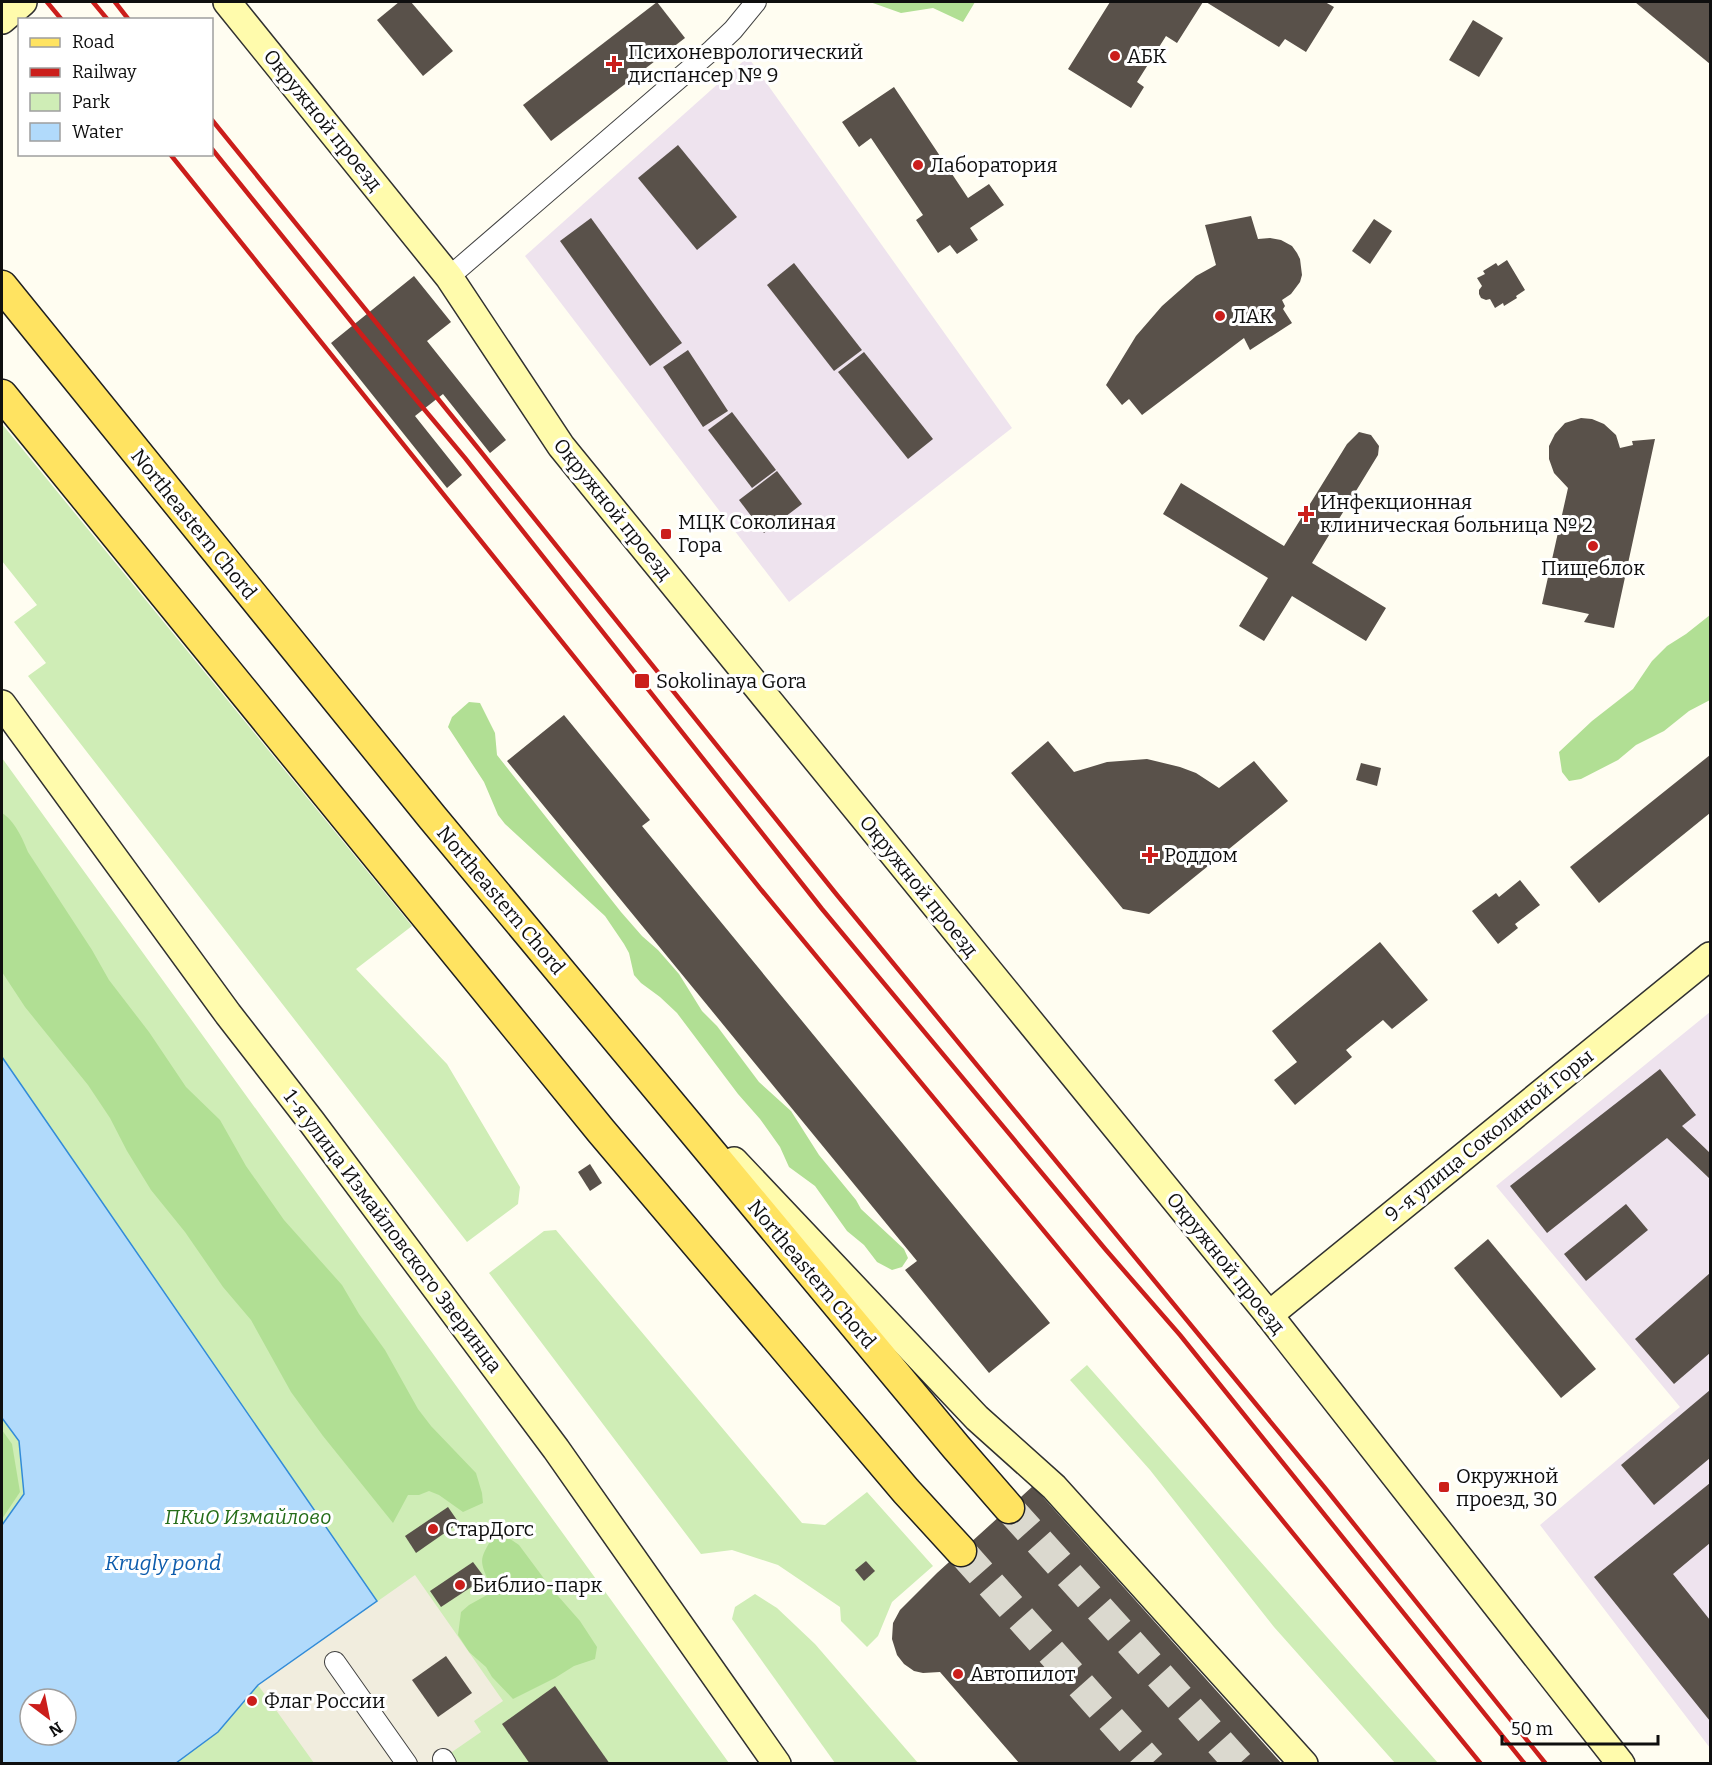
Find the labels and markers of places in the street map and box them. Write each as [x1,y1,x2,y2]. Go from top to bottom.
place label: Психоневрологический диспансер № 9 [628,40,863,87]
place label: АБК [1127,44,1167,68]
marker: АБК [1108,49,1122,63]
marker: Психоневрологический диспансер № 9 [605,55,623,73]
place label: Лаборатория [930,153,1058,177]
marker: Лаборатория [911,158,925,172]
place label: ЛАК [1232,304,1273,328]
marker: ЛАК [1213,309,1227,323]
place label: Инфекционная клиническая больница № 2 [1320,490,1593,537]
marker: Инфекционная клиническая больница № 2 [1297,505,1315,523]
place label: МЦК Соколиная Гора [678,510,836,557]
marker: МЦК Соколиная Гора [659,527,673,541]
marker: Пищеблок [1586,539,1600,553]
place label: Пищеблок [1541,556,1645,580]
place label: Sokolinaya Gora [656,669,807,693]
marker: Sokolinaya Gora [633,672,651,690]
place label: Роддом [1164,843,1238,867]
marker: Роддом [1141,846,1159,864]
place label: Окружной проезд, 30 [1456,1464,1559,1511]
marker: Окружной проезд, 30 [1437,1480,1451,1494]
place label: СтарДогс [445,1517,534,1541]
marker: СтарДогс [426,1522,440,1536]
place label: Библио-парк [472,1573,603,1597]
marker: Библио-парк [453,1578,467,1592]
place label: Автопилот [970,1662,1075,1686]
marker: Автопилот [951,1667,965,1681]
place label: Флаг России [264,1689,385,1713]
marker: Флаг России [245,1694,259,1708]

